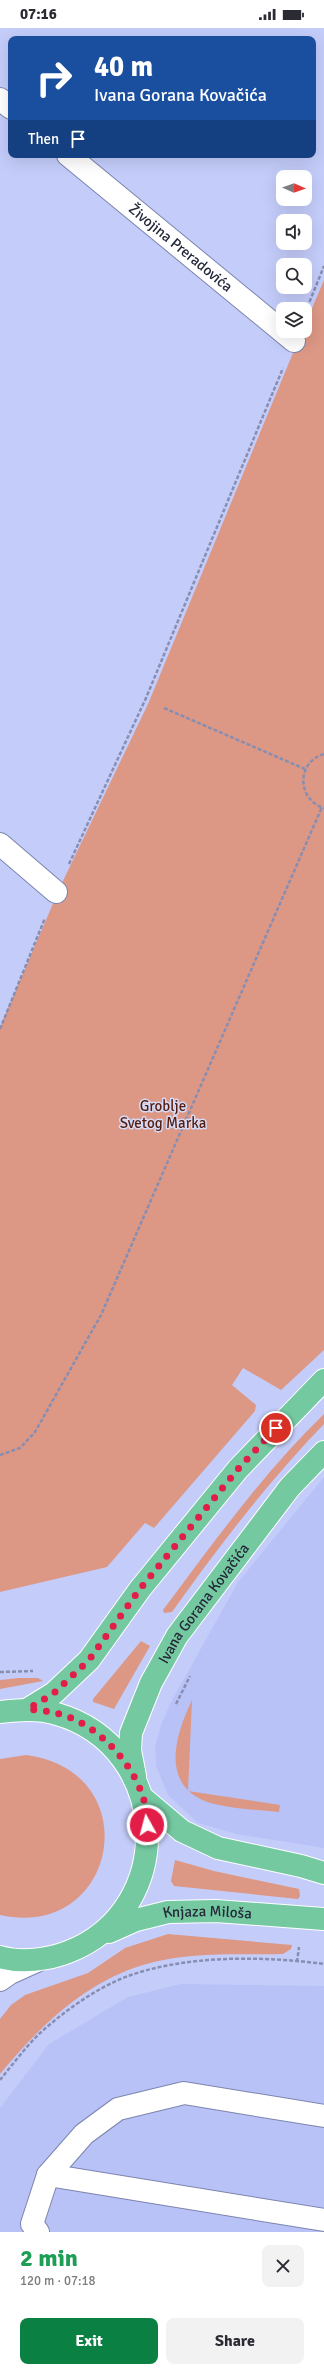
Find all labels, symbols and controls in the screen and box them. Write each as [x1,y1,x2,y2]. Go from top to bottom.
text: 07:16 [20,5,57,23]
text: 40 m [94,50,153,84]
icon: right [28,52,80,104]
text: Ivana Gorana Kovačića [94,84,267,106]
icon: arrive [67,128,89,150]
text: Then [28,130,59,148]
north arrow [276,170,312,206]
map controls [276,170,312,338]
street label: Živojina Preradovića [125,200,236,296]
button: sound [276,214,312,250]
button: search [276,258,312,294]
button: layers [276,302,312,338]
park label: Groblje Svetog Marka [120,1097,206,1132]
pin [259,1411,293,1445]
icon: arrive [265,1417,287,1439]
street label: Ivana Gorana Kovačića [155,1540,253,1667]
position arrow [126,1804,168,1846]
street label: Knjaza Miloša [161,1902,253,1923]
text: 2 min [20,2243,78,2273]
button: close [262,2245,304,2287]
text: 120 m · 07:18 [20,2273,96,2289]
button: Exit [20,2318,158,2364]
button: Share [166,2318,304,2364]

